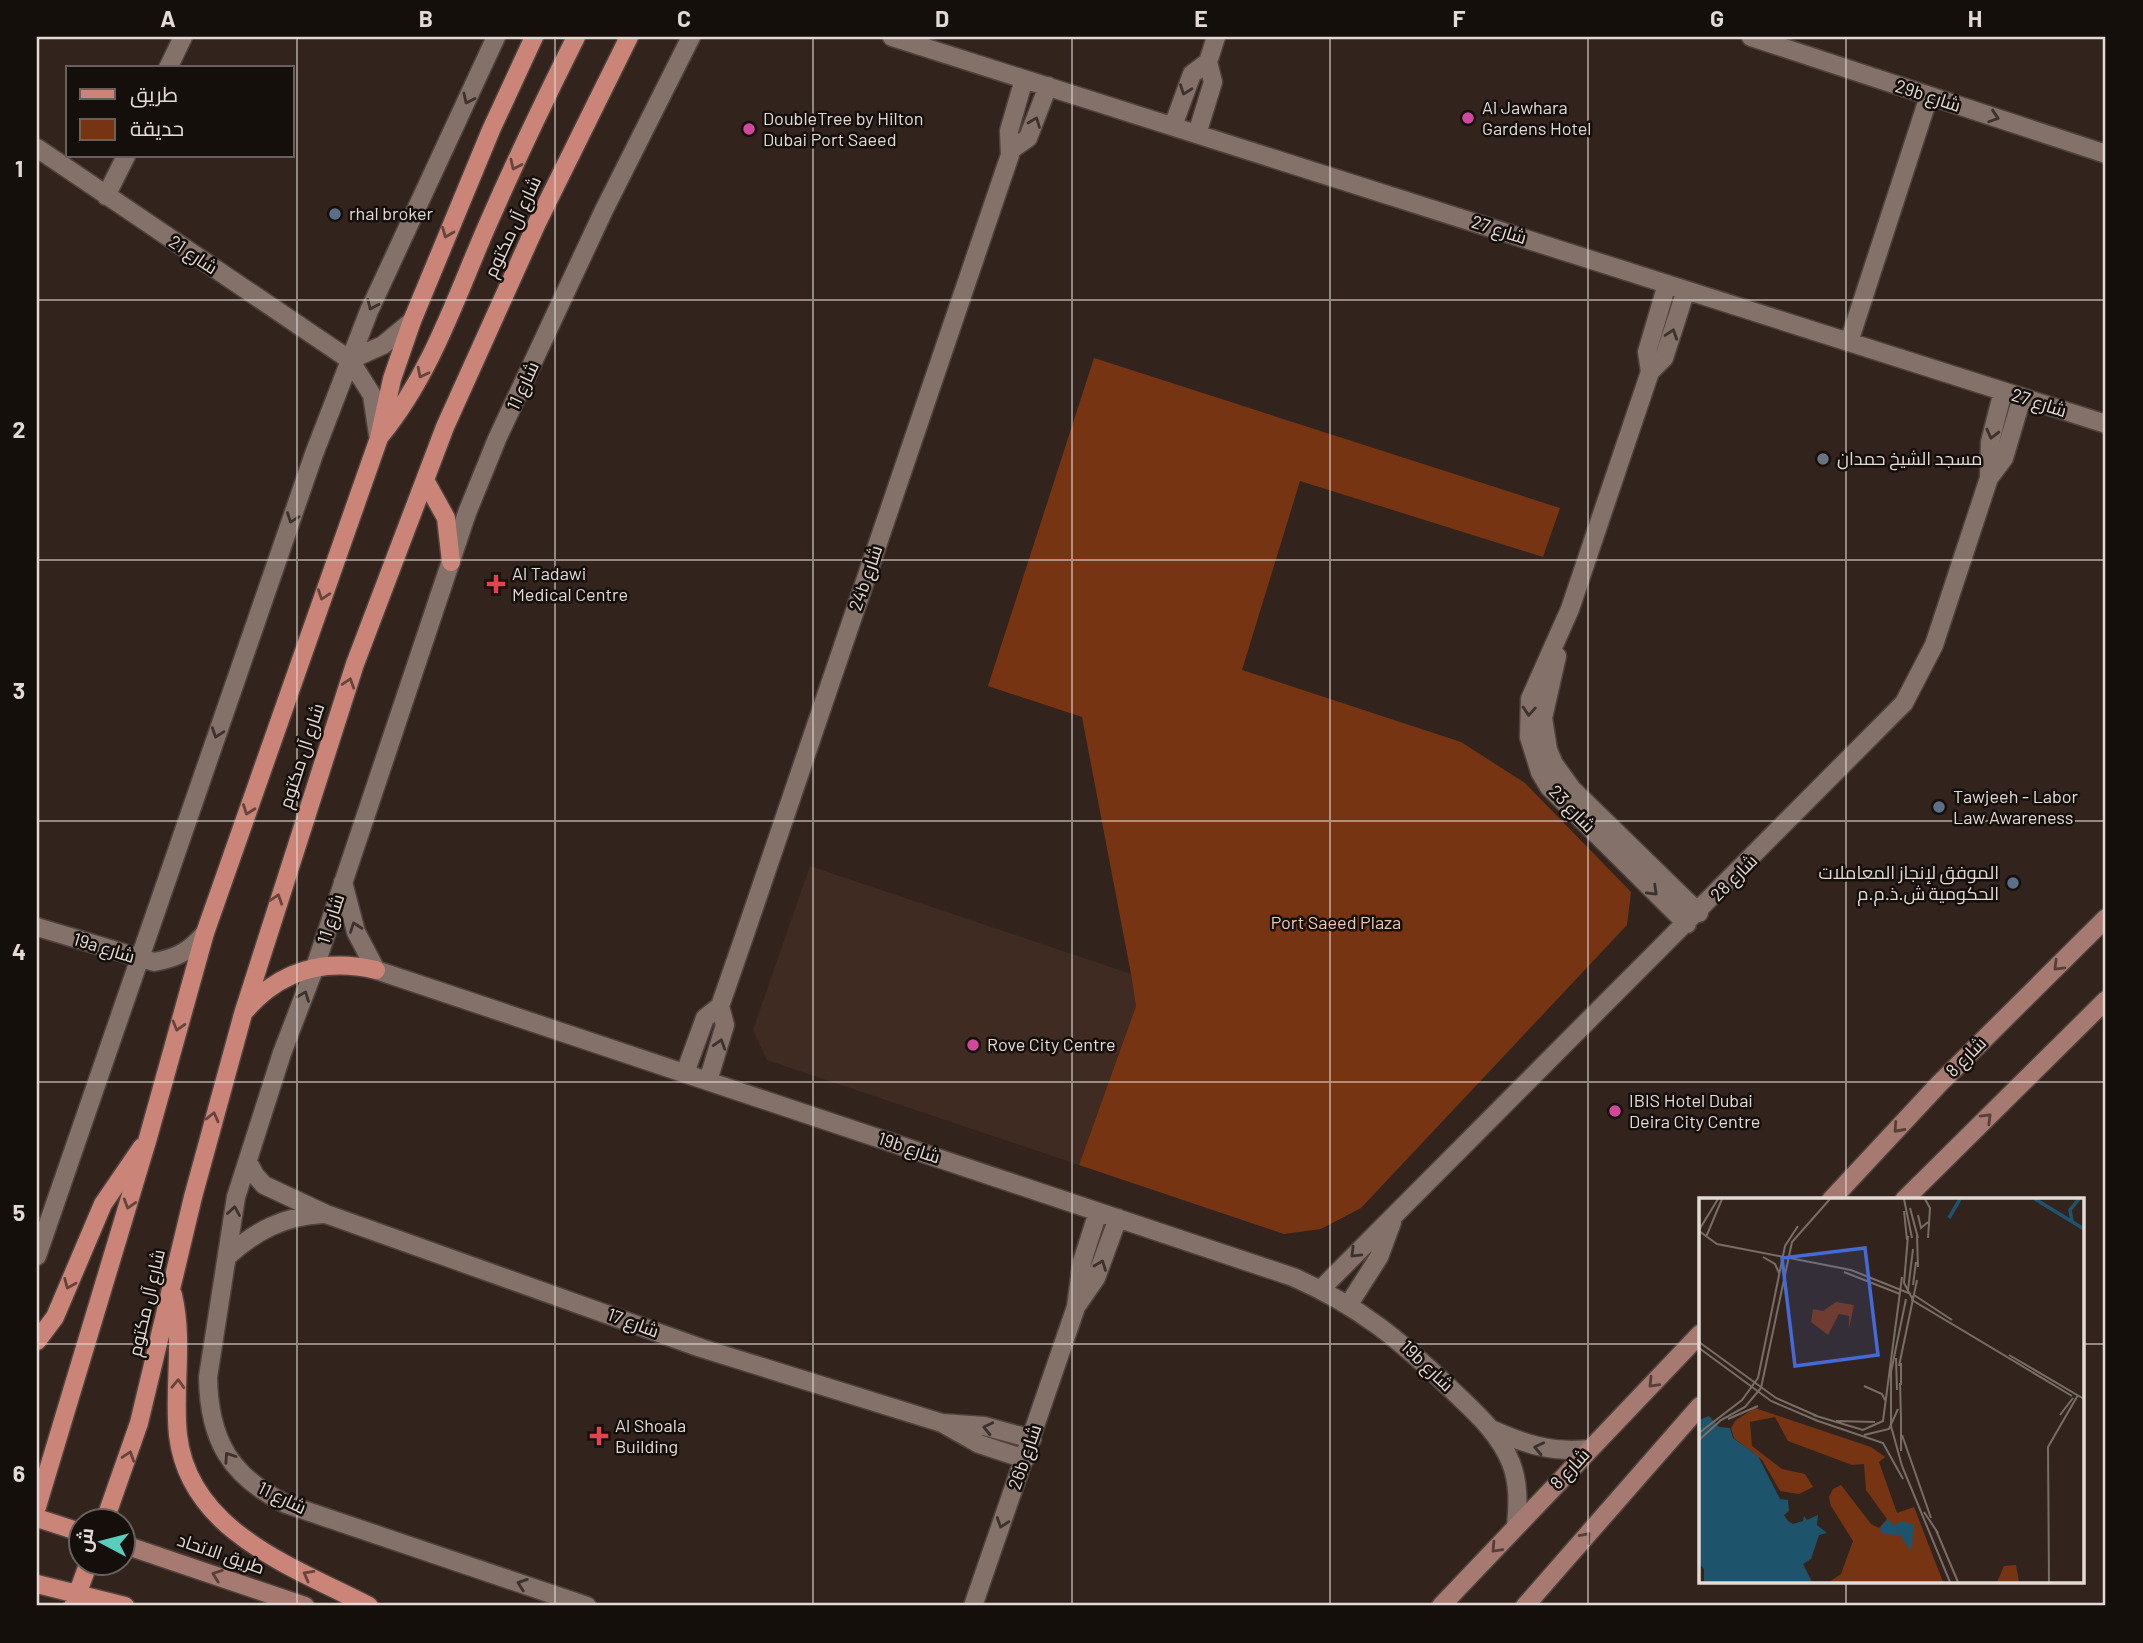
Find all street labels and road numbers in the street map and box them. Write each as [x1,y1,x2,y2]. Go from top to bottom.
street label: 29b شارع [1892,74,1964,118]
street label: شارع آل مكتوم [479,172,547,282]
street label: شارع 27 [1468,210,1530,250]
street label: شارع 21 [164,230,222,280]
street label: شارع 11 [501,358,545,414]
street label: شارع 27 [2008,383,2070,423]
street label: 24b شارع [844,542,888,614]
street label: شارع آل مكتوم [274,700,330,812]
street label: شارع 23 [1543,780,1601,838]
street label: شارع 28 [1705,849,1763,907]
street label: شارع 11 [312,891,350,947]
street label: 19a شارع [70,927,138,969]
street label: شارع 8 [1941,1032,1991,1082]
street label: 19b شارع [875,1127,943,1169]
street label: شارع آل مكتوم [123,1247,171,1359]
street label: شارع 17 [604,1303,662,1343]
street label: 19b شارع [1396,1335,1458,1397]
street label: 26b شارع [1003,1421,1047,1493]
street label: شارع 8 [1545,1443,1595,1495]
street label: شارع 11 [254,1476,310,1520]
street label: طريق الاتحاد [174,1528,268,1580]

